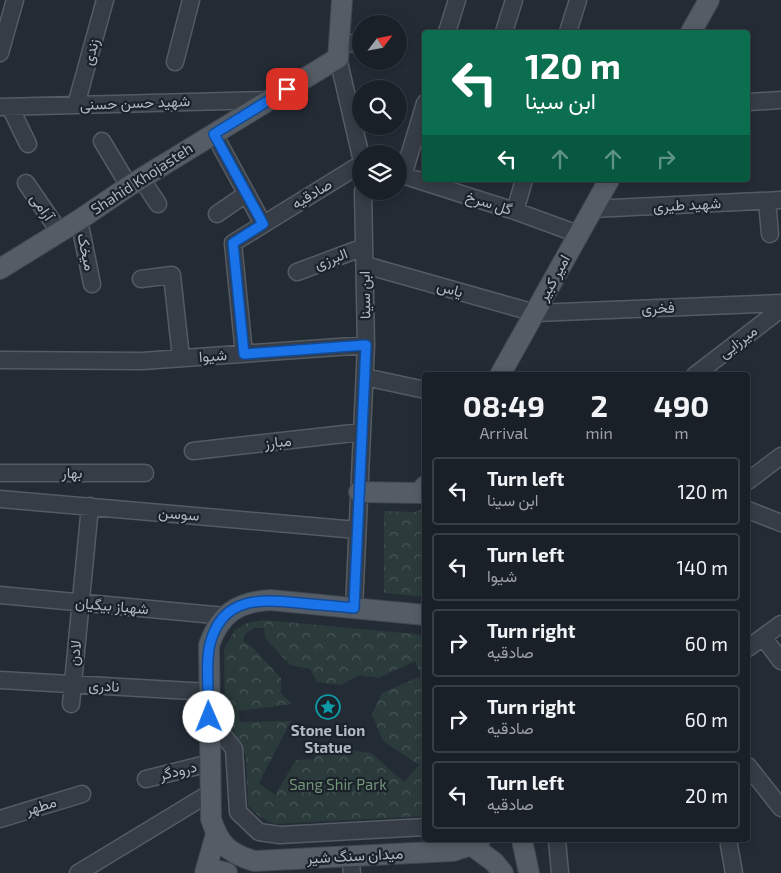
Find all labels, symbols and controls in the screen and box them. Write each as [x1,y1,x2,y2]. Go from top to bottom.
north arrow [352,15,408,70]
map controls [352,15,407,200]
street label: زندی [78,36,104,68]
text: 120 m [525,44,621,86]
icon: left [442,50,507,115]
pin [266,68,308,110]
icon: arrive [273,75,301,103]
button: search [352,80,407,135]
text: ابن سینا [525,87,596,113]
street label: شهید حسن حسنی [79,91,191,115]
street label: Shahid Khojasteh [87,138,196,219]
button: layers [352,145,407,200]
icon: left [493,145,521,173]
icon: ahead [546,145,574,173]
icon: ahead [599,145,627,173]
icon: right [652,145,680,173]
street label: صادقیه [288,174,335,213]
street label: گل سرخ [463,186,515,221]
street label: آرامی [25,189,59,226]
street label: شهید طیری [652,193,722,217]
street label: میخک [73,231,100,272]
street label: البرزی [311,244,351,274]
street label: امیر کبیر [533,251,574,305]
street label: ابن سینا [355,271,375,319]
street label: یاس [435,276,465,302]
street label: فخری [641,297,675,319]
street label: میرزایی [715,321,761,363]
street label: شیوا [198,345,228,366]
text: 08:49 [463,387,545,423]
text: 2 [590,387,608,423]
text: 490 [654,387,709,423]
text: Arrival [479,423,528,442]
text: min [586,423,613,442]
text: m [674,423,688,442]
street label: مبارز [262,431,292,452]
street label: بهار [61,463,82,482]
text: Turn left [487,467,564,490]
icon: left [444,477,472,505]
text: 120 m [677,480,728,503]
text: ابن سینا [487,490,539,509]
street label: سوسن [158,502,201,526]
text: Turn left [487,543,564,566]
icon: left [444,553,472,581]
text: 140 m [676,556,728,579]
text: شیوا [487,566,517,585]
street label: شهباز بیگیان [74,593,150,618]
text: Turn right [487,619,575,642]
icon: right [444,629,472,657]
text: 60 m [685,632,728,655]
street label: لادن [64,639,85,667]
text: صادقیه [487,642,534,661]
street label: نادری [88,675,120,697]
position arrow [182,690,234,742]
place icon: Stone Lion Statue [315,694,341,720]
text: Turn right [487,695,575,718]
icon: right [444,705,472,733]
text: 60 m [685,708,728,731]
text: صادقیه [487,718,534,737]
place label: Stone Lion Statue [291,721,365,756]
street label: درودگر [156,757,199,785]
text: Turn left [487,771,564,794]
park label: Sang Shir Park [289,775,387,793]
icon: left [444,781,472,809]
text: 20 m [685,784,728,807]
street label: مطهر [22,792,59,819]
text: صادقیه [487,794,534,813]
street label: میدان سنگ شیر [305,843,404,868]

